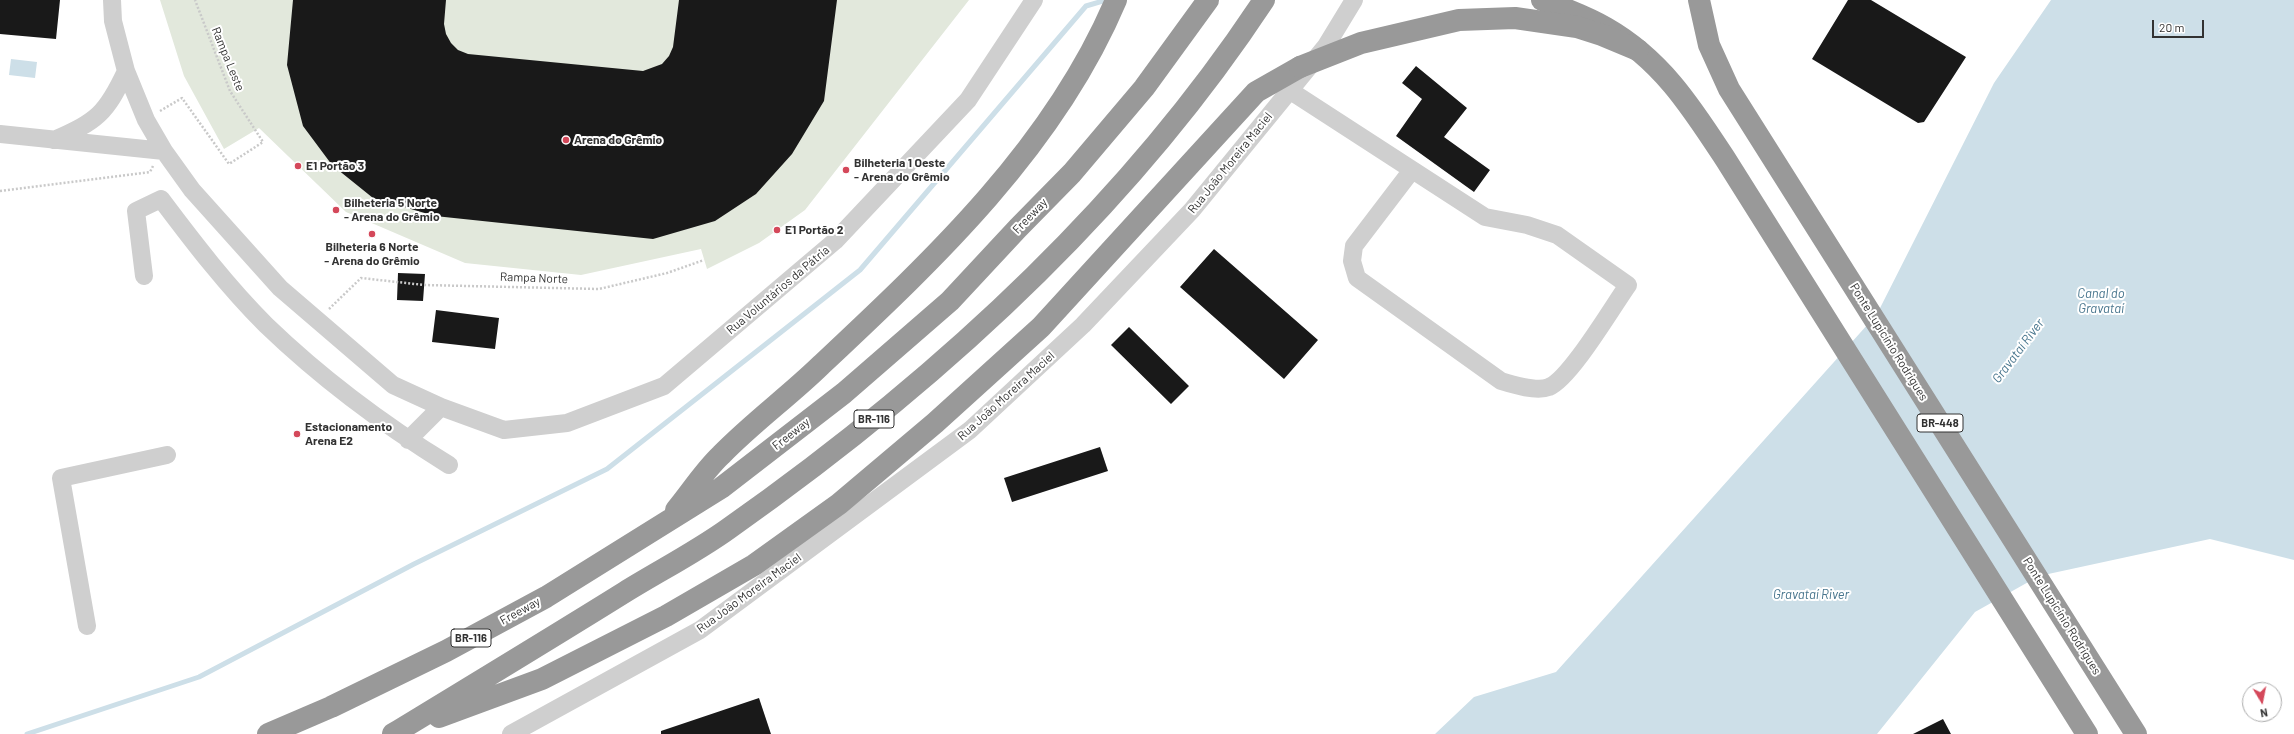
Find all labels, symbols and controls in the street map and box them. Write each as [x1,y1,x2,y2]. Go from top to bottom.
scale bar [2154,12,2206,38]
text: 20 m [2159,20,2185,34]
street label: Rampa Leste [209,25,247,93]
street label: Rua João Moreira Maciel [1185,110,1275,216]
place label: Arena do Grêmio [574,133,662,147]
marker: Arena do Grêmio [561,135,571,145]
place label: Bilheteria 1 Oeste - Arena do Grêmio [854,156,950,184]
place label: E1 Portão 3 [306,159,364,173]
marker: E1 Portão 3 [293,161,303,171]
marker: Bilheteria 1 Oeste - Arena do Grêmio [841,165,851,175]
street label: Freeway [1010,195,1050,237]
place label: Bilheteria 5 Norte - Arena do Grêmio [344,196,440,224]
marker: Bilheteria 5 Norte - Arena do Grêmio [331,205,341,215]
place label: E1 Portão 2 [785,223,843,237]
marker: E1 Portão 2 [772,225,782,235]
marker: Bilheteria 6 Norte - Arena do Grêmio [367,229,377,239]
place label: Bilheteria 6 Norte - Arena do Grêmio [324,240,420,268]
street label: Rua Voluntários da Pátria [724,243,832,337]
street label: Rampa Norte [500,270,568,286]
street label: Ponte Lupicínio Rodrigues [1847,281,1931,403]
water label: Canal do Gravataí [2077,286,2125,317]
water label: Gravataí River [1989,316,2047,386]
street label: Rua João Moreira Maciel [954,349,1058,443]
road number: BR-116 [854,410,894,428]
road number: BR-448 [1917,414,1963,432]
street label: Freeway [769,415,813,453]
place label: Estacionamento Arena E2 [305,420,392,448]
marker: Estacionamento Arena E2 [292,429,302,439]
street label: Rua João Moreira Maciel [694,550,804,636]
street label: Ponte Lupicínio Rodrigues [2020,555,2104,677]
water label: Gravataí River [1773,587,1849,603]
street label: Freeway [497,594,543,628]
road number: BR-116 [451,629,491,647]
north arrow [2242,682,2282,722]
text: N [2259,706,2269,720]

